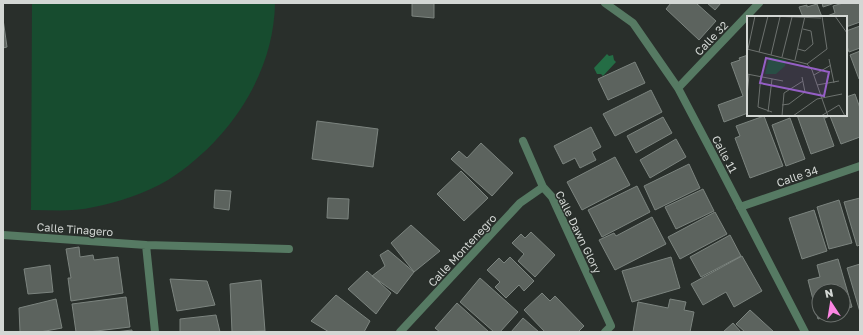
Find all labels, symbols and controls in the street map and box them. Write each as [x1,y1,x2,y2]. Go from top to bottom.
inset map [747,16,847,116]
street label: Calle 32 [692,18,730,58]
street label: Calle 11 [710,133,740,175]
street label: Calle 34 [775,163,820,189]
street label: Calle Dawn Glory [553,188,605,276]
street label: Calle Montenegro [425,211,499,289]
street label: Calle Tinagero [36,220,114,238]
north arrow [811,283,851,323]
text: N [823,286,834,300]

